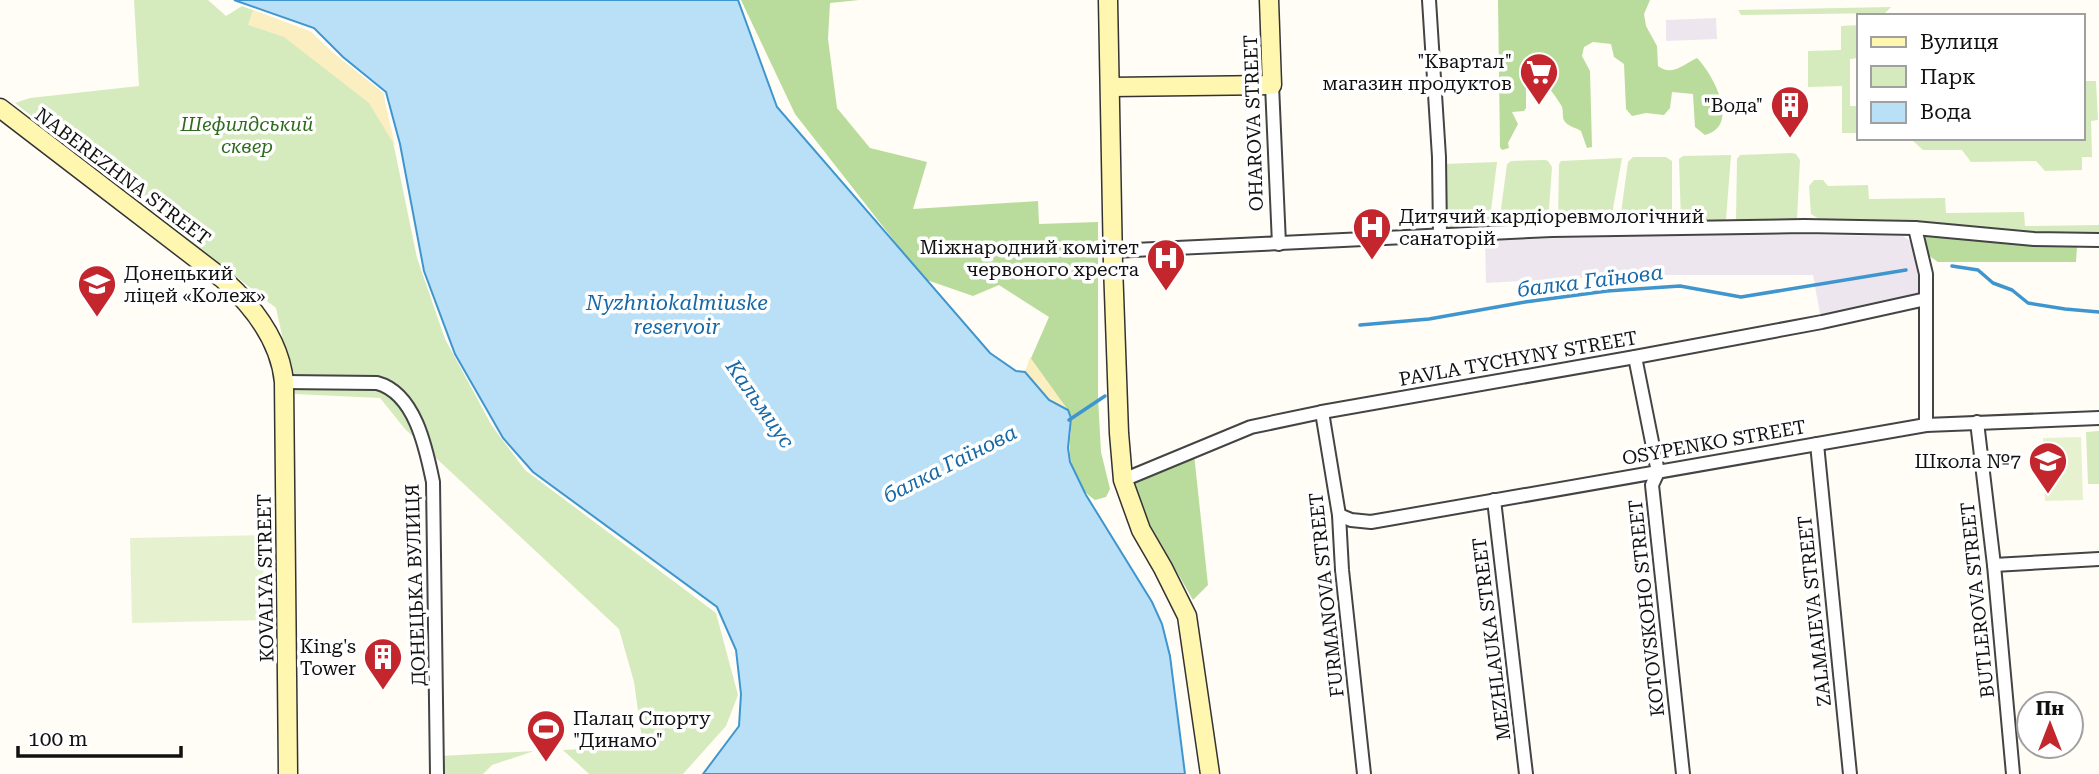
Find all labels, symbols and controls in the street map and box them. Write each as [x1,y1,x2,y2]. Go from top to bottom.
legend [1857,14,2085,140]
text: Вулиця [1920,30,1999,54]
street label: OHAROVA STREET [1239,34,1268,212]
place label: "Квартал" магазин продуктов [1323,50,1512,95]
supermarket icon: "Квартал" магазин продуктов [1518,51,1560,106]
text: Парк [1920,65,1976,89]
building icon: "Вода" [1769,84,1811,139]
place label: "Вода" [1704,94,1763,117]
text: Вода [1920,100,1972,124]
street label: NABEREZHNA STREET [31,103,215,250]
park label: Шефилдський сквер [180,113,314,158]
place label: Дитячий кардіоревмологічний санаторій [1399,205,1704,250]
hospital icon: Дитячий кардіоревмологічний санаторій [1351,206,1393,261]
place label: Міжнародний комітет червоного хреста [920,236,1140,281]
hospital icon: Міжнародний комітет червоного хреста [1145,237,1187,292]
water label: балка Гаїнова [1516,260,1664,302]
place label: Донецький ліцей «Колеж» [124,262,266,307]
school or university icon: Донецький ліцей «Колеж» [76,263,118,318]
water label: Nyzhniokalmiuske reservoir [585,291,768,339]
street label: PAVLA TYCHYNY STREET [1397,326,1639,391]
water label: Кальмиус [720,354,799,453]
street label: OSYPENKO STREET [1620,415,1808,470]
water label: балка Гаїнова [879,420,1021,508]
school or university icon: Школа №7 [2027,440,2069,495]
place label: Школа №7 [1914,450,2021,473]
street label: ДОНЕЦЬКА ВУЛИЦЯ [400,483,431,686]
street label: FURMANOVA STREET [1304,491,1349,698]
street label: KOVALYA STREET [253,494,278,662]
street label: KOTOVSKOHO STREET [1624,498,1669,718]
street label: BUTLEROVA STREET [1956,501,1999,699]
street label: ZALMAIEVA STREET [1793,514,1836,708]
street label: MEZHLAUKA STREET [1468,536,1515,742]
place label: King's Tower [300,635,356,680]
building icon: King's Tower [362,636,404,691]
north arrow [2015,690,2085,760]
text: Пн [2036,697,2064,720]
place label: Палац Спорту "Динамо" [573,707,711,752]
sports icon: Палац Спорту "Динамо" [525,708,567,763]
scale bar [18,714,180,758]
text: 100 m [28,727,88,751]

